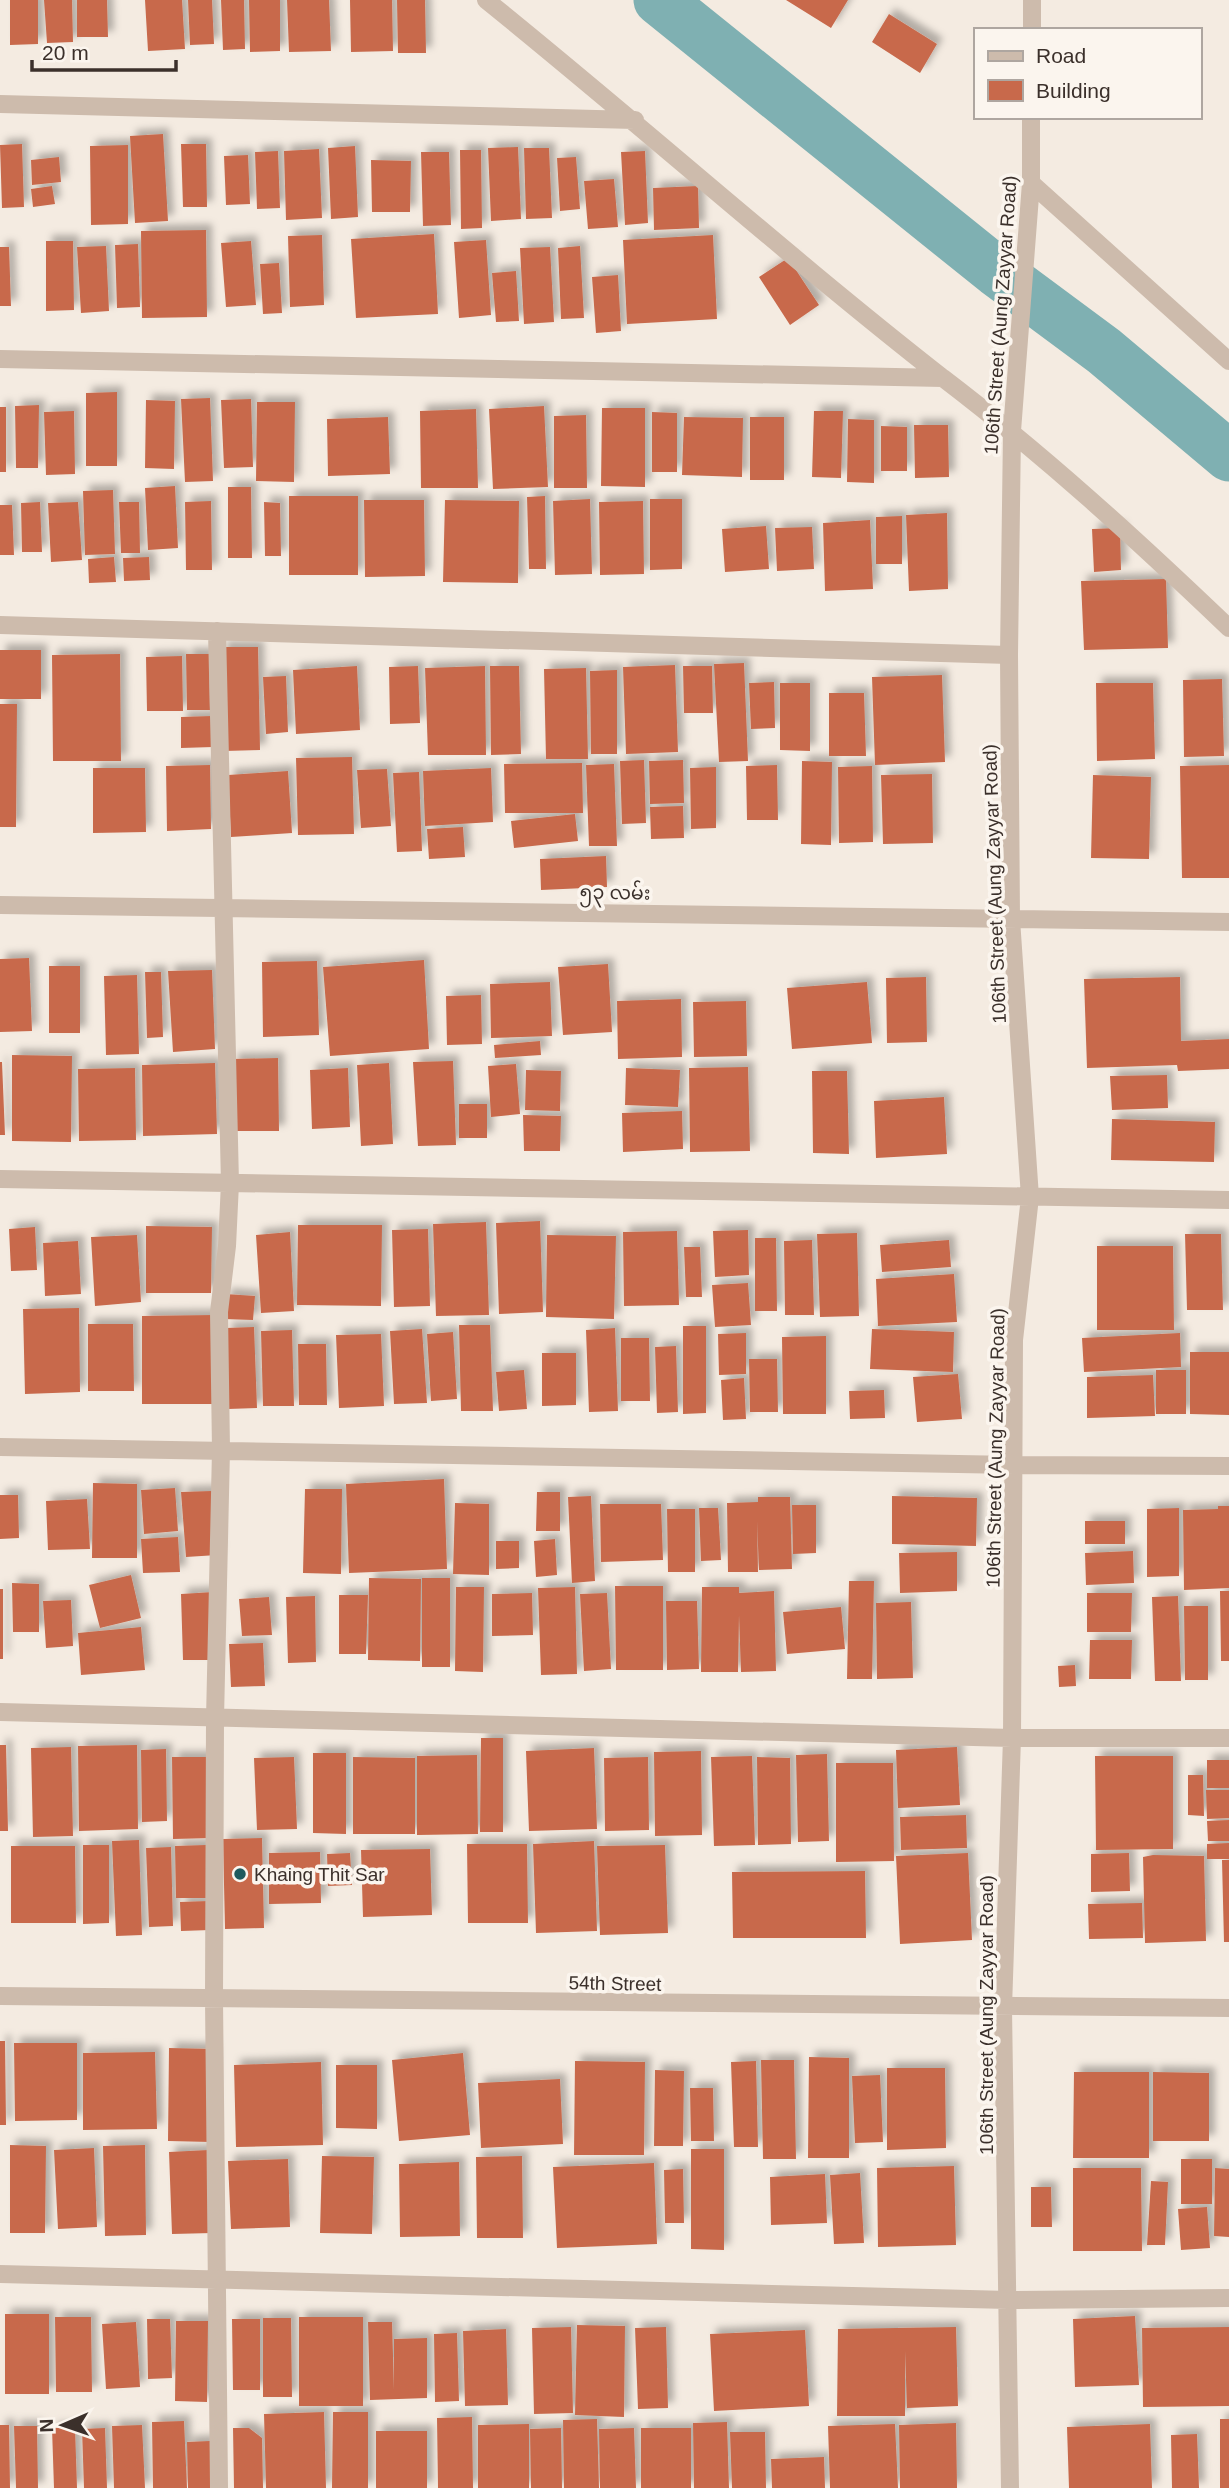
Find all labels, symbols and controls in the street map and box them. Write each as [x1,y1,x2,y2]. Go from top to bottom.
scale bar [32,28,175,72]
legend [974,28,1201,119]
text: 20 m [42,41,89,64]
text: Road [1036,44,1086,67]
text: Building [1036,79,1111,102]
street label: 106th Street (Aung Zayyar Road) [980,175,1021,455]
street label: 106th Street (Aung Zayyar Road) [979,744,1010,1024]
street label: ၅၃ လမ်း [579,877,651,909]
street label: 106th Street (Aung Zayyar Road) [983,1308,1008,1588]
place label: Khaing Thit Sar [254,1864,385,1885]
marker: Khaing Thit Sar [232,1866,248,1882]
street label: 106th Street (Aung Zayyar Road) [976,1875,997,2155]
street label: 54th Street [568,1972,662,1995]
north arrow [28,2390,98,2460]
text: N [36,2418,57,2433]

